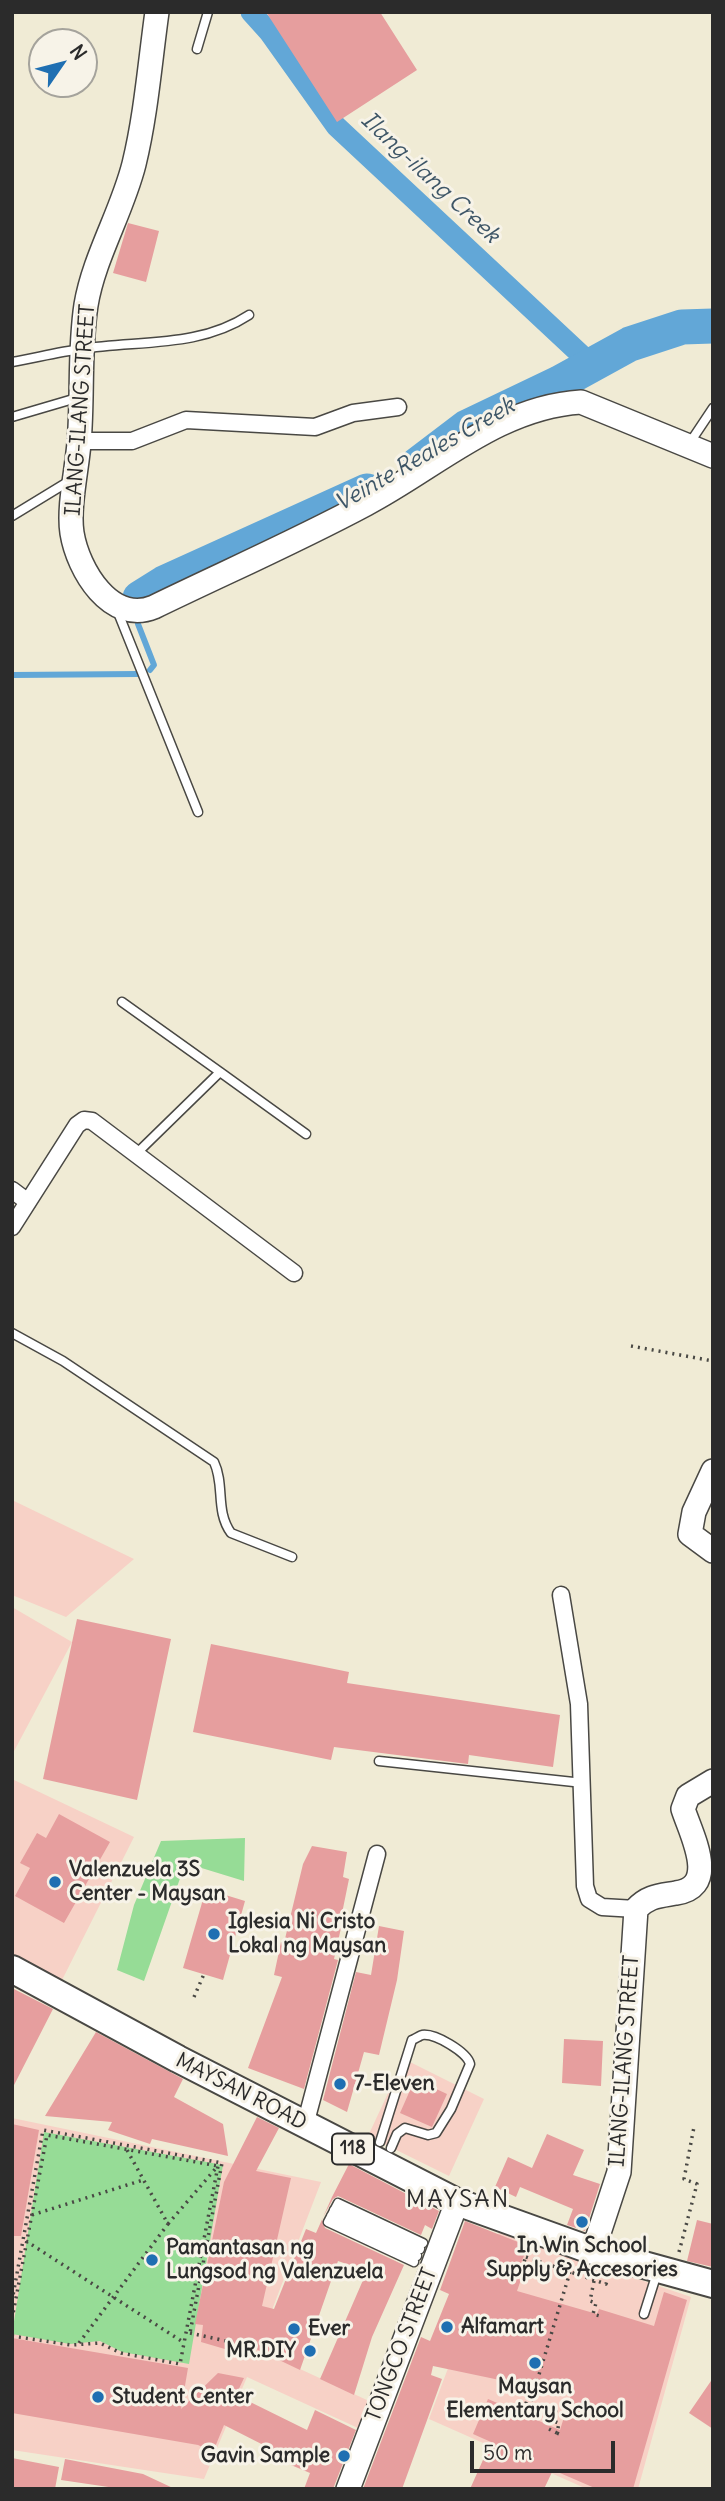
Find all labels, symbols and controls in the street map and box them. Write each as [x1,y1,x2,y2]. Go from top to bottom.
north arrow [28,28,98,98]
text: N [65,40,92,64]
water label: Ilang-ilang Creek [355,107,505,249]
street label: ILANG-ILANG STREET [61,303,101,517]
water label: Veinte Reales Creek [330,392,520,518]
place label: Valenzuela 3S Center - Maysan [69,1857,226,1907]
marker: Valenzuela 3S Center - Maysan [47,1874,63,1890]
place label: Iglesia Ni Cristo Lokal ng Maysan [228,1909,387,1959]
marker: Iglesia Ni Cristo Lokal ng Maysan [206,1926,222,1942]
street label: ILANG-ILANG STREET [605,1954,645,2168]
street label: MAYSAN ROAD [171,2048,311,2136]
place label: 7-Eleven [354,2071,435,2097]
marker: 7-Eleven [332,2076,348,2092]
road number: 118 [332,2134,374,2164]
district label: MAYSAN [406,2186,510,2214]
marker: In Win School Supply & Accesories [574,2214,590,2230]
place label: In Win School Supply & Accesories [486,2233,678,2283]
place label: Pamantasan ng Lungsod ng Valenzuela [166,2235,384,2285]
marker: Pamantasan ng Lungsod ng Valenzuela [144,2252,160,2268]
street label: TONGCO STREET [361,2265,443,2425]
place label: Alfamart [461,2314,544,2340]
place label: Ever [308,2316,350,2342]
marker: Alfamart [439,2319,455,2335]
marker: Ever [286,2321,302,2337]
place label: MR.DIY [226,2338,296,2364]
marker: MR.DIY [302,2343,318,2359]
marker: Maysan Elementary School [527,2355,543,2371]
place label: Maysan Elementary School [446,2374,624,2424]
place label: Student Center [112,2384,253,2410]
marker: Student Center [90,2389,106,2405]
scale bar [473,2428,618,2472]
text: 50 m [483,2439,532,2466]
place label: Gavin Sample [201,2443,330,2469]
marker: Gavin Sample [336,2448,352,2464]

